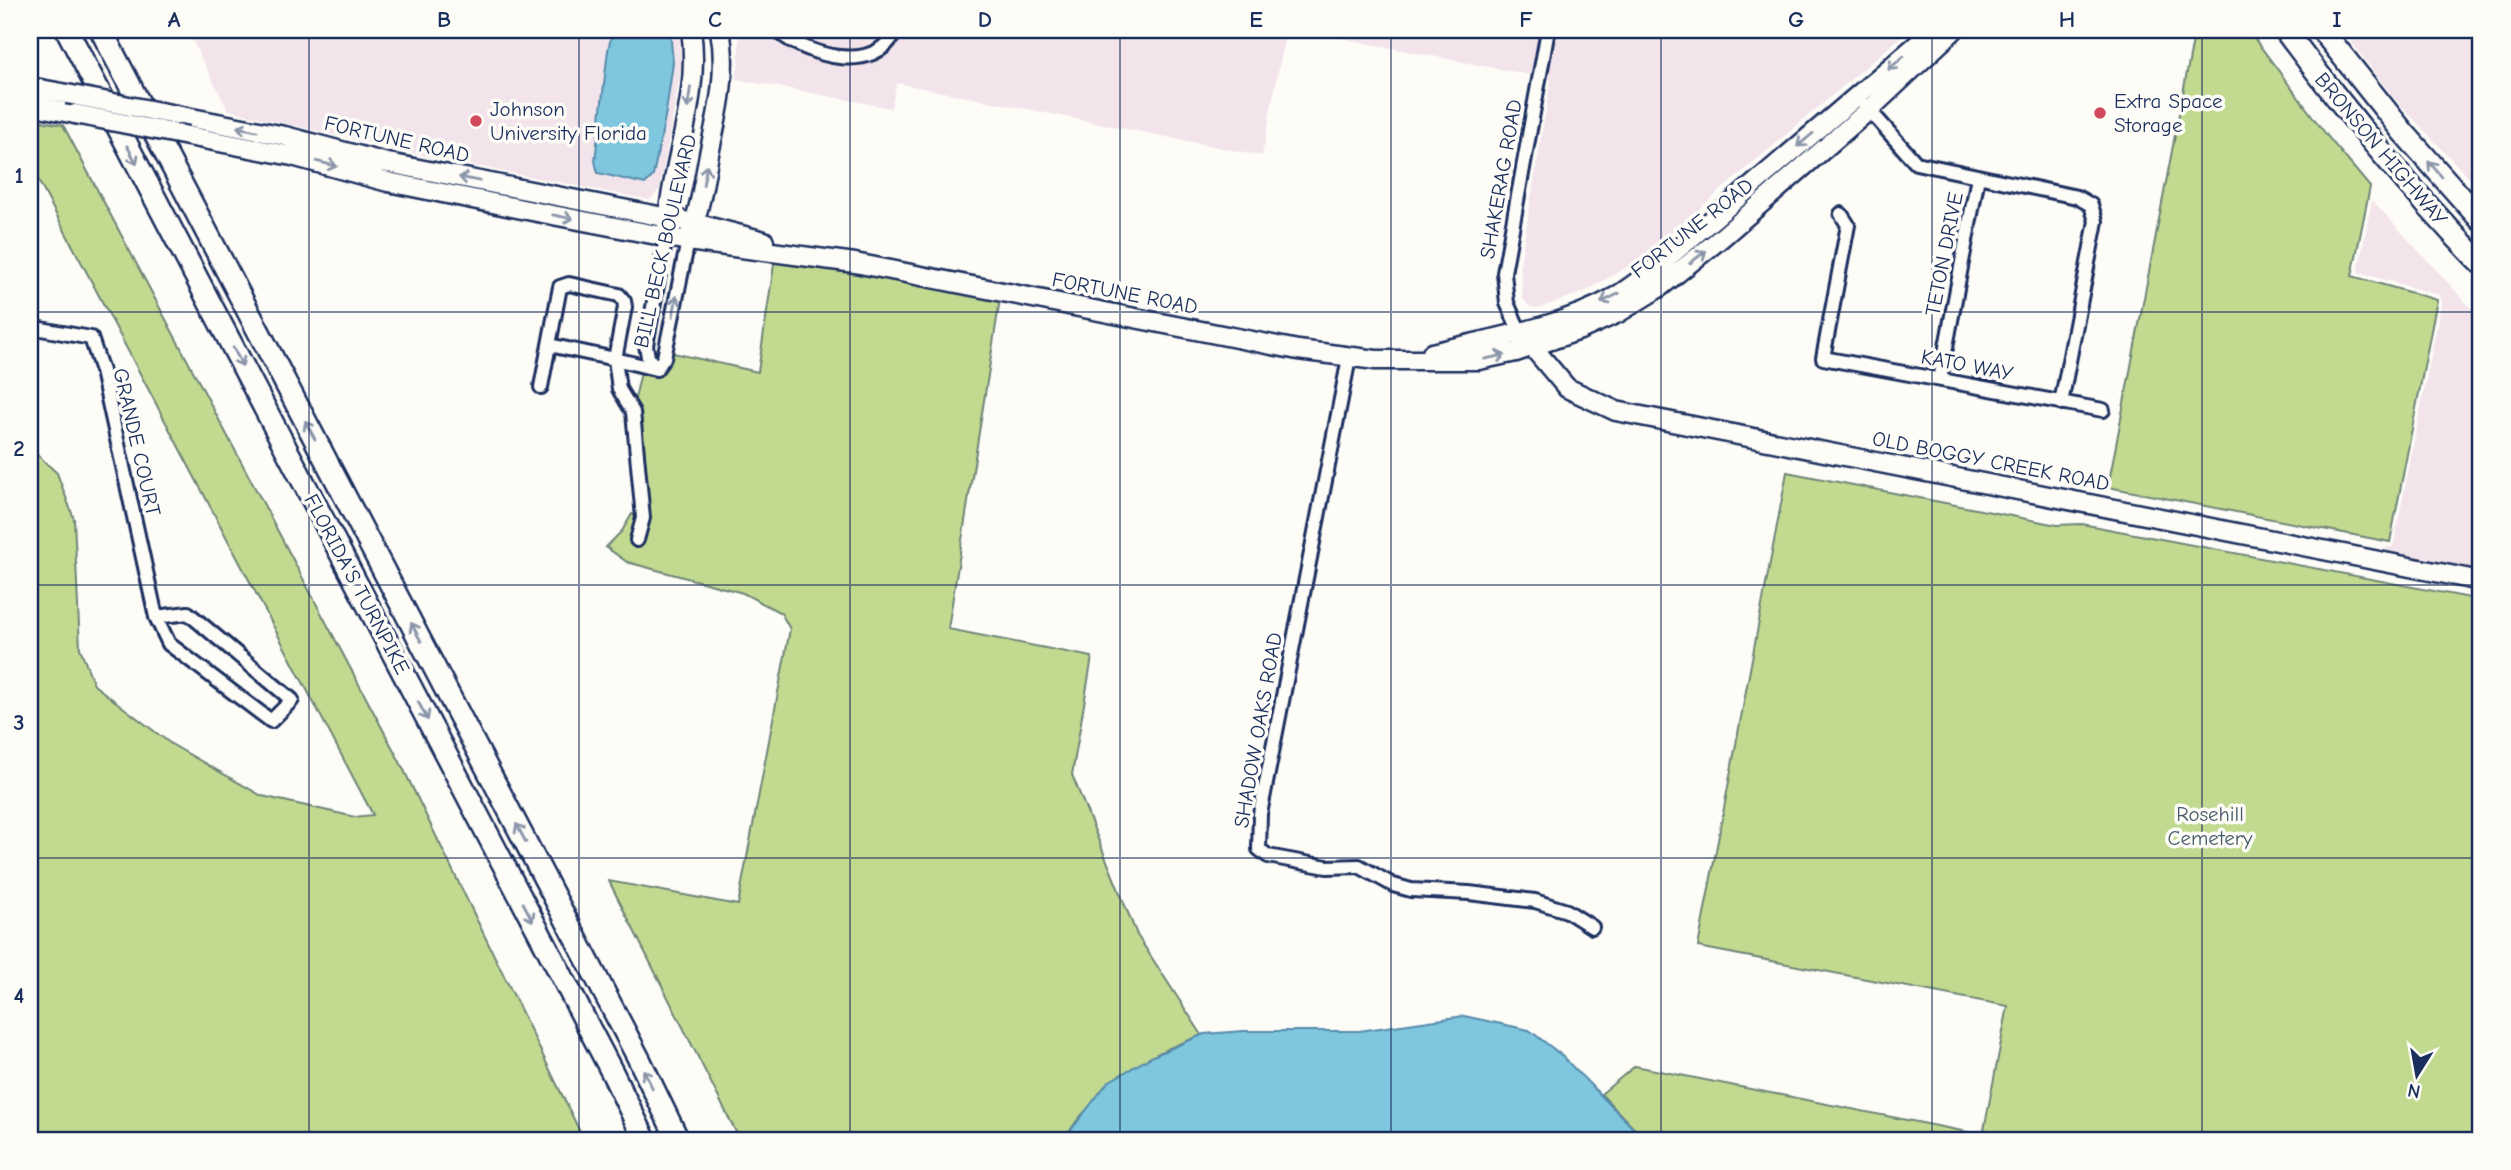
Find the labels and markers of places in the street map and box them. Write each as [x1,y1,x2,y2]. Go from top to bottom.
place label: Extra Space Storage [2114,89,2223,137]
place label: Johnson University Florida [490,97,647,145]
marker: Extra Space Storage [2092,105,2108,121]
marker: Johnson University Florida [468,113,484,129]

